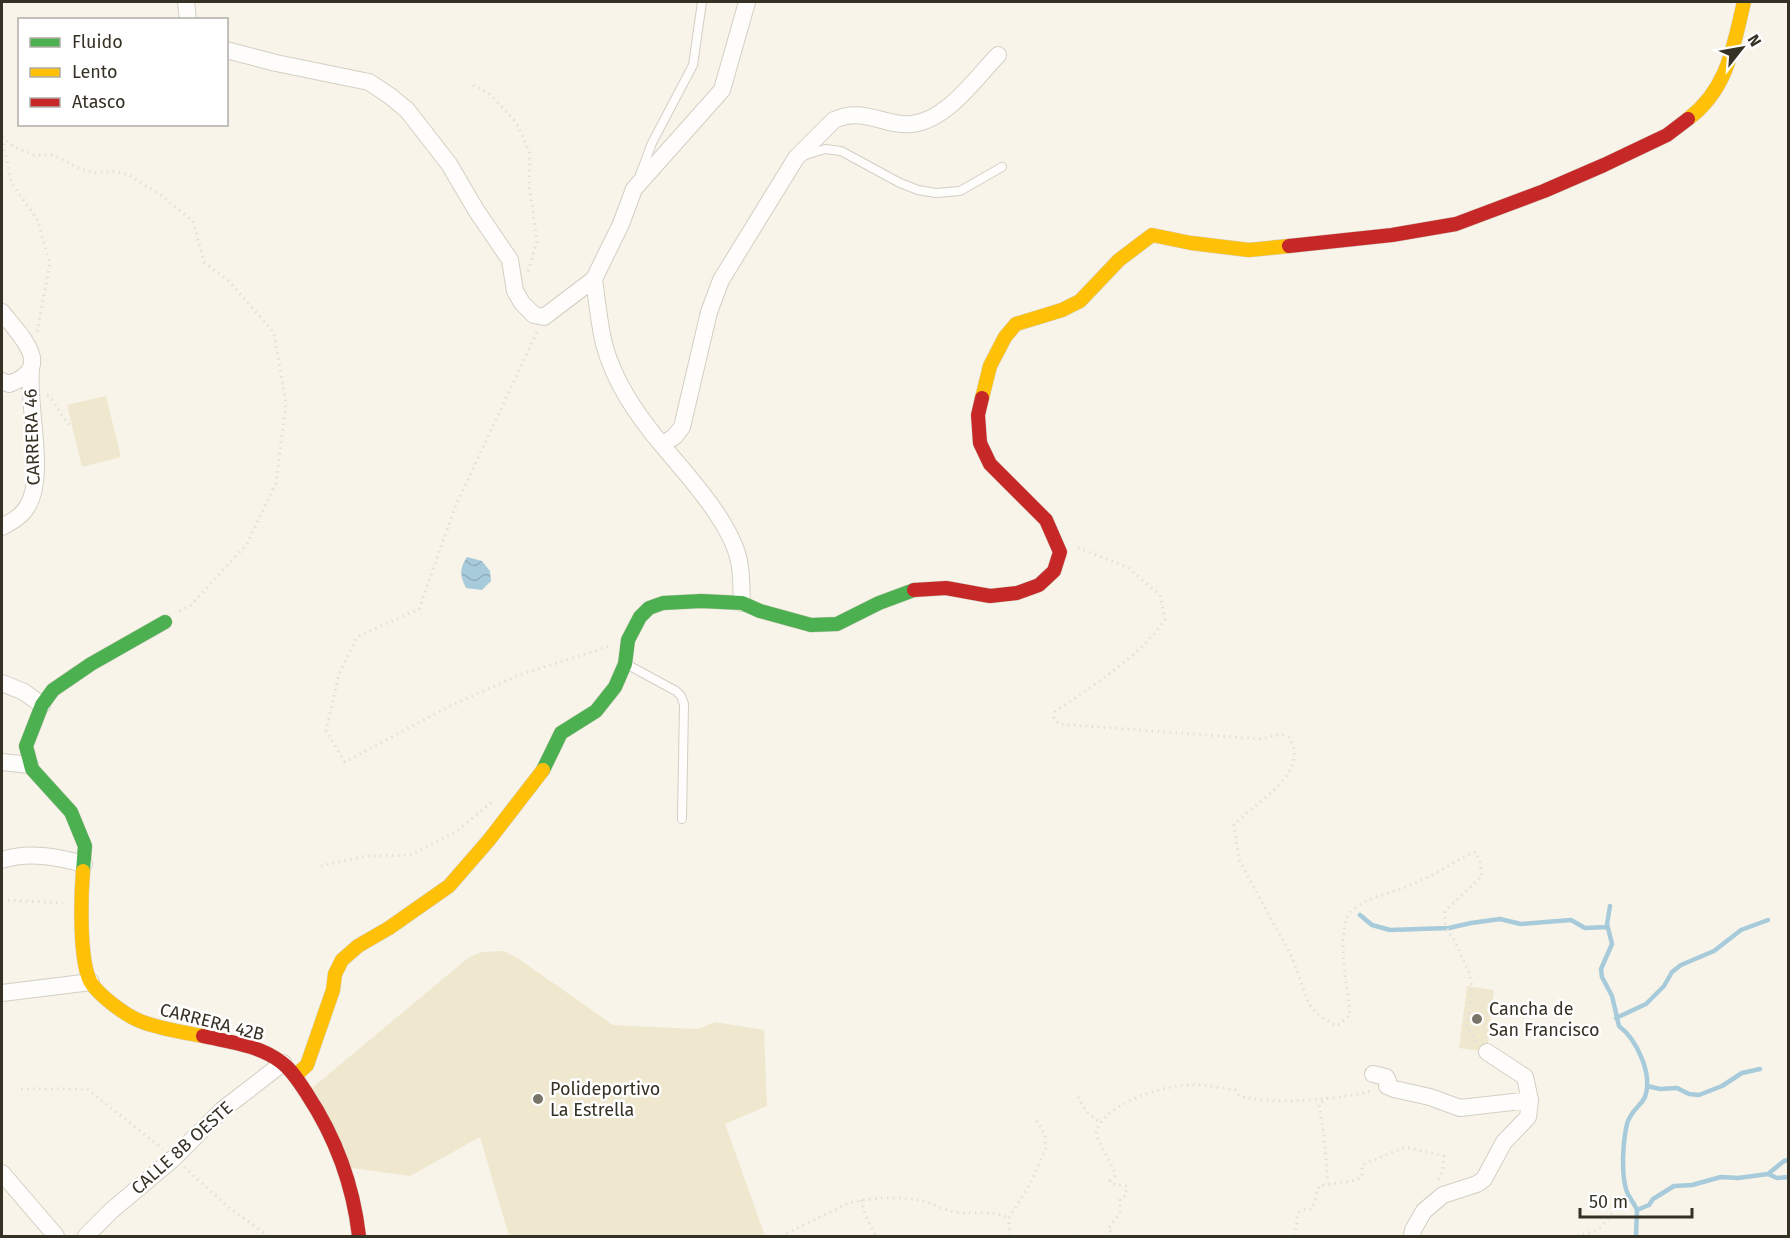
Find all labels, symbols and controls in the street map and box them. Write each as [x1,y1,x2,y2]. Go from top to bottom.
legend [18,18,228,126]
north arrow [1712,18,1772,78]
text: Fluido [72,31,123,53]
text: N [1744,31,1765,50]
text: Lento [72,61,118,83]
text: Atasco [72,91,125,113]
street label: CARRERA 46 [19,388,45,486]
street label: CARRERA 42B [157,998,267,1046]
place label: Cancha de San Francisco [1489,998,1600,1041]
marker: Cancha de San Francisco [1470,1012,1484,1026]
place label: Polideportivo La Estrella [550,1078,660,1121]
marker: Polideportivo La Estrella [531,1092,545,1106]
street label: CALLE 8B OESTE [127,1097,237,1199]
scale bar [1580,1181,1692,1219]
text: 50 m [1589,1191,1628,1213]

